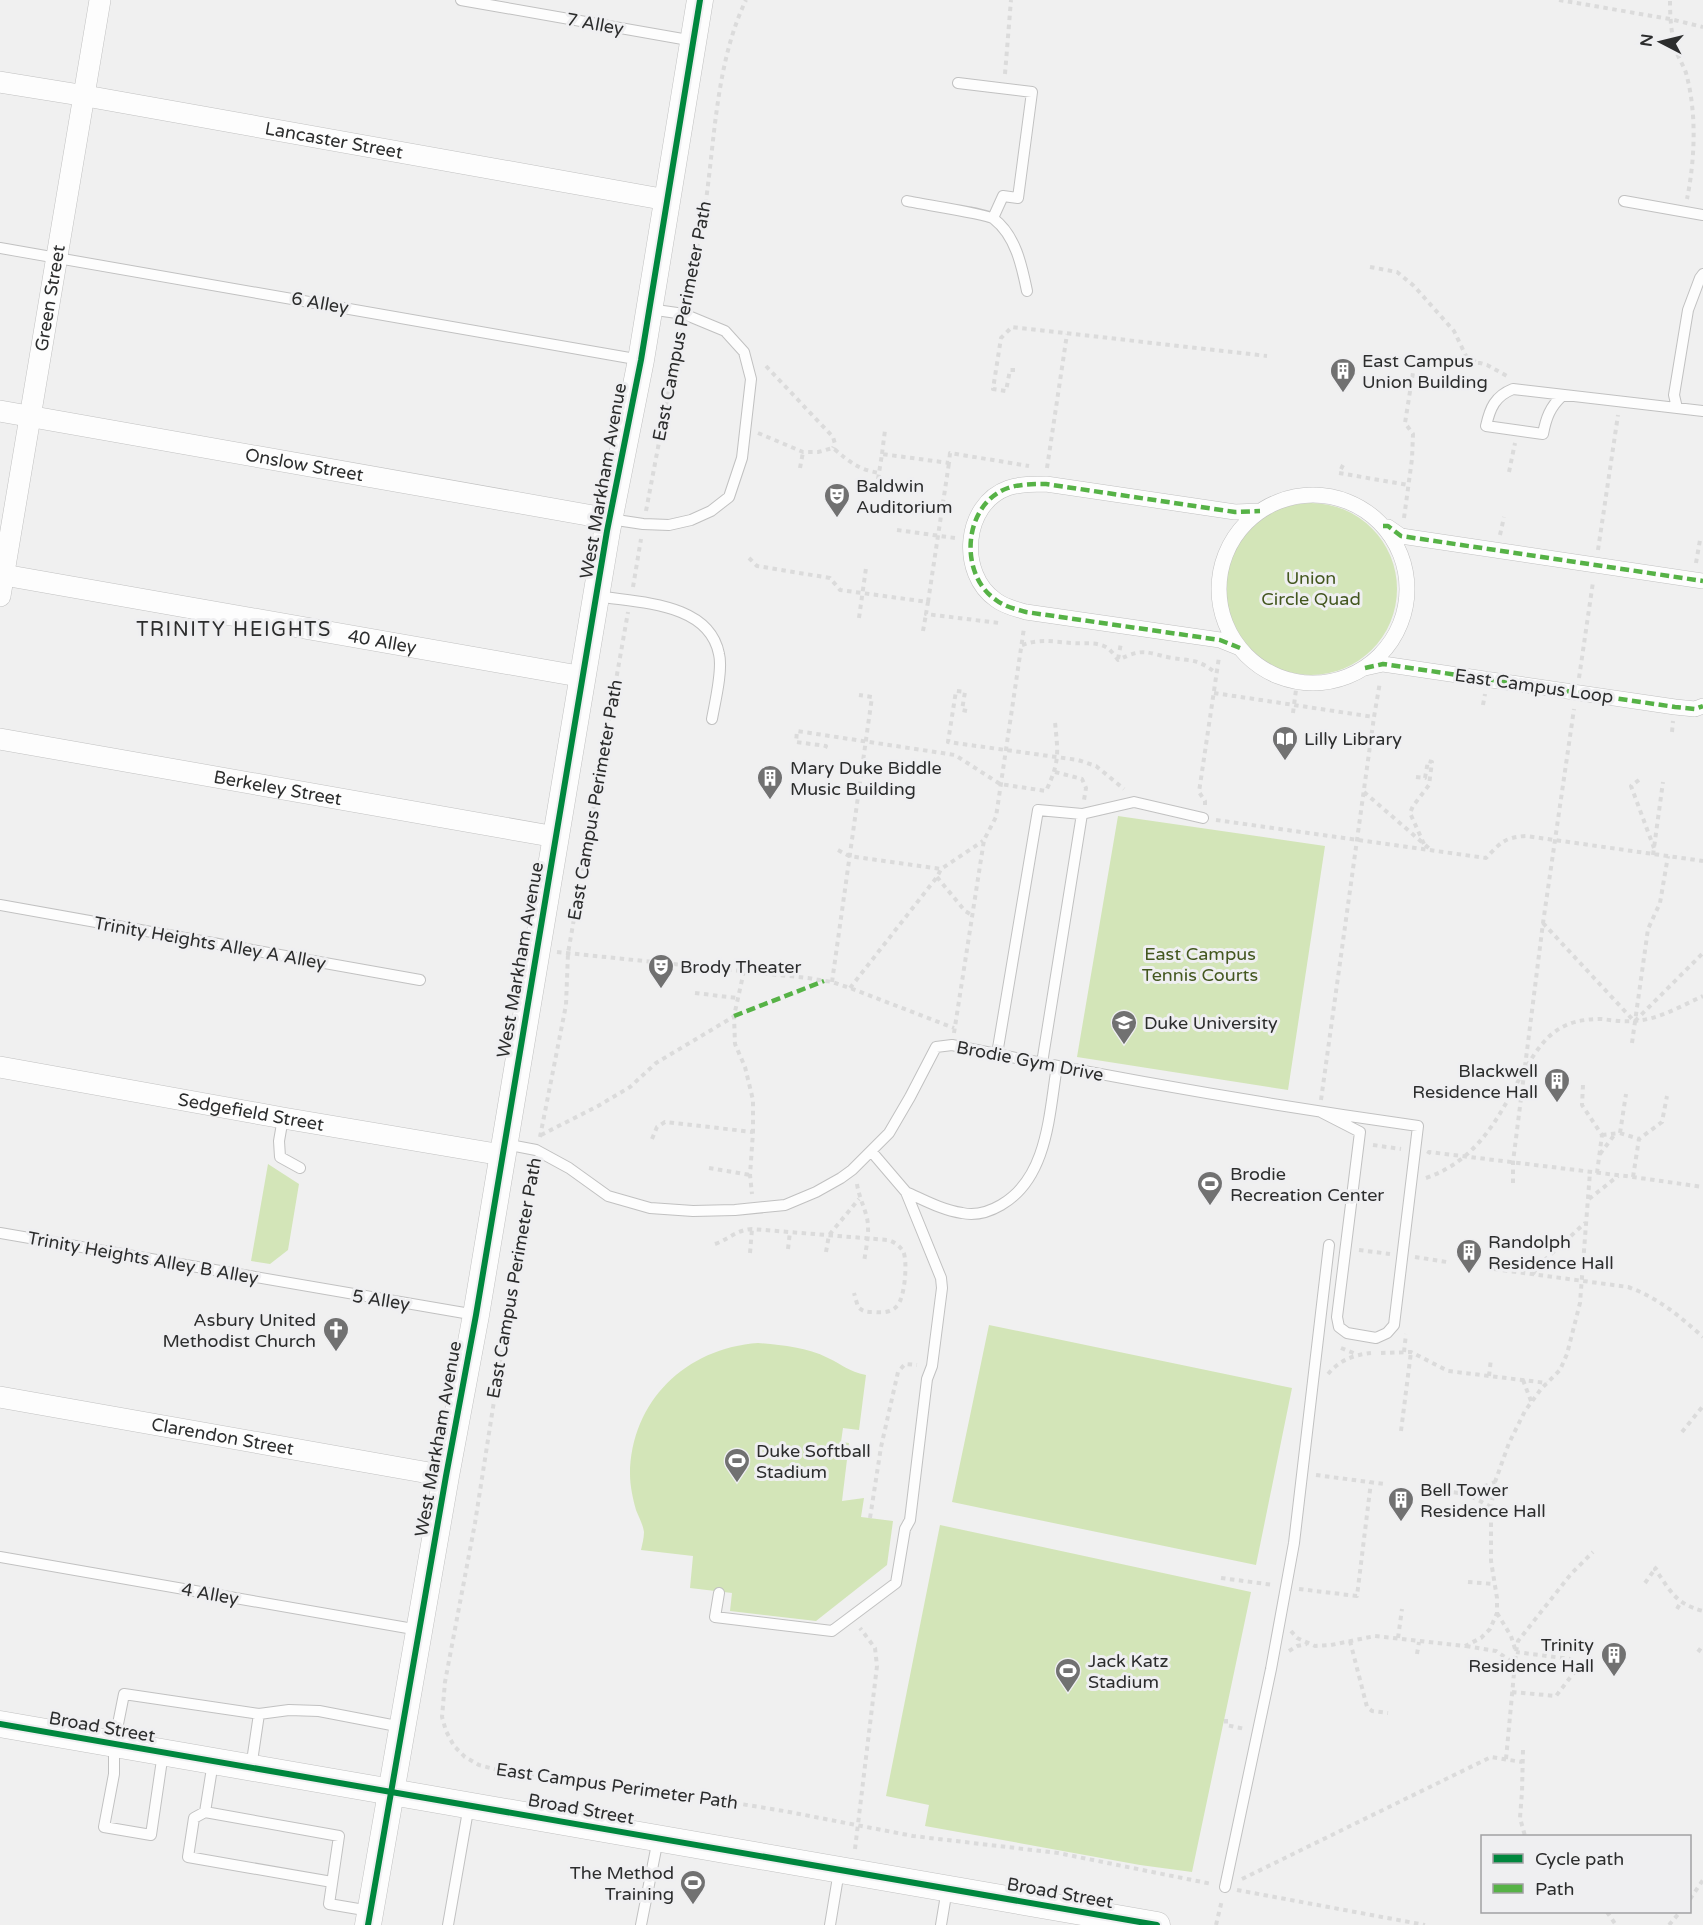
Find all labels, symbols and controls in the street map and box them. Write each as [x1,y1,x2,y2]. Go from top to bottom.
street label: 7 Alley [565,8,626,40]
north arrow [1631,12,1691,72]
text: N [1636,33,1658,48]
street label: Lancaster Street [263,117,405,164]
street label: East Campus Perimeter Path [648,199,716,443]
street label: Green Street [30,243,70,353]
street label: 6 Alley [290,287,351,319]
place label: East Campus Union Building [1362,350,1488,393]
building icon: East Campus Union Building [1328,356,1358,394]
street label: West Markham Avenue [575,381,631,581]
street label: Onslow Street [243,444,365,486]
place label: Baldwin Auditorium [856,475,953,518]
theatre icon: Baldwin Auditorium [822,481,852,519]
park label: Union Circle Quad [1261,567,1361,610]
district label: TRINITY HEIGHTS [136,618,332,642]
street label: 40 Alley [346,625,419,658]
street label: East Campus Loop [1453,664,1615,708]
street label: East Campus Perimeter Path [563,678,627,922]
library icon: Lilly Library [1270,724,1300,762]
place label: Lilly Library [1304,728,1402,750]
place label: Mary Duke Biddle Music Building [790,757,942,800]
building icon: Mary Duke Biddle Music Building [755,763,785,801]
street label: Berkeley Street [212,766,344,810]
street label: West Markham Avenue [492,860,548,1060]
street label: Trinity Heights Alley A Alley [92,912,328,974]
park label: East Campus Tennis Courts [1142,943,1258,986]
theatre icon: Brody Theater [646,952,676,990]
place label: Brody Theater [680,956,801,978]
school or university icon: Duke University [1109,1008,1139,1046]
place label: Duke University [1144,1012,1278,1034]
street label: Brodie Gym Drive [955,1036,1105,1086]
place label: Blackwell Residence Hall [1412,1060,1538,1103]
building icon: Blackwell Residence Hall [1542,1066,1572,1104]
street label: Sedgefield Street [176,1088,326,1136]
street label: East Campus Perimeter Path [482,1156,546,1400]
place label: Brodie Recreation Center [1230,1163,1384,1206]
sports icon: Brodie Recreation Center [1195,1169,1225,1207]
street label: Trinity Heights Alley B Alley [26,1227,260,1289]
place label: Randolph Residence Hall [1488,1231,1614,1274]
building icon: Randolph Residence Hall [1454,1237,1484,1275]
street label: 5 Alley [351,1285,412,1315]
place label: Asbury United Methodist Church [162,1309,316,1352]
church icon: Asbury United Methodist Church [321,1315,351,1353]
street label: West Markham Avenue [410,1339,466,1539]
street label: Clarendon Street [150,1413,296,1460]
place label: Duke Softball Stadium [756,1440,871,1483]
sports icon: Duke Softball Stadium [722,1446,752,1484]
place label: Bell Tower Residence Hall [1420,1479,1546,1522]
building icon: Bell Tower Residence Hall [1386,1485,1416,1523]
street label: 4 Alley [180,1578,241,1610]
place label: Trinity Residence Hall [1468,1634,1594,1677]
building icon: Trinity Residence Hall [1599,1640,1629,1678]
place label: Jack Katz Stadium [1088,1650,1168,1693]
sports icon: Jack Katz Stadium [1053,1656,1083,1694]
street label: Broad Street [47,1707,157,1747]
street label: East Campus Perimeter Path [494,1758,740,1814]
street label: Broad Street [526,1789,636,1829]
legend [1481,1835,1691,1913]
text: Cycle path [1535,1848,1624,1870]
place label: The Method Training [570,1862,674,1905]
sports icon: The Method Training [678,1868,708,1906]
street label: Broad Street [1005,1873,1115,1913]
text: Path [1535,1878,1574,1900]

